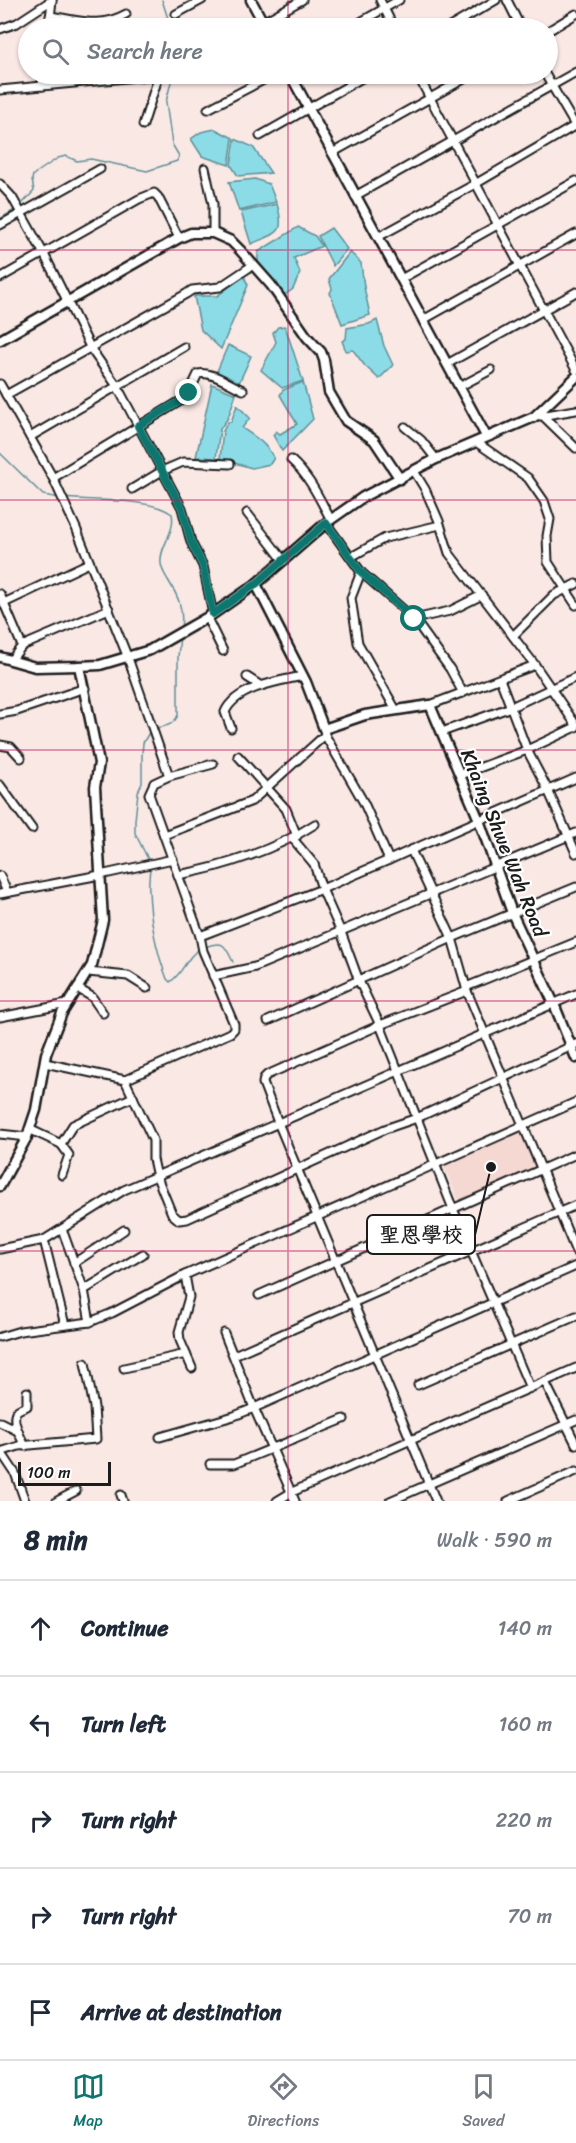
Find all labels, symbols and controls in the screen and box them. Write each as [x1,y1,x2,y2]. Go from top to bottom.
search box [18,18,558,84]
text: Search here [87,32,203,71]
icon: search [39,35,72,68]
route end [175,379,201,405]
route start [400,605,426,631]
street label: Khaing Shwe Wah Road [450,744,558,944]
callout: 聖恩學校 [367,1215,475,1254]
text: 聖恩學校 [379,1216,463,1254]
text: 100 m [27,1458,71,1487]
scale bar [18,1459,111,1486]
text: 8 min [24,1517,88,1563]
text: Walk · 590 m [437,1523,552,1558]
text: Continue [81,1609,169,1648]
text: 140 m [498,1611,552,1646]
icon: ahead [24,1612,57,1645]
text: Turn left [81,1705,166,1744]
text: 160 m [499,1707,552,1742]
icon: left [24,1708,57,1741]
text: Turn right [81,1801,176,1840]
text: 220 m [496,1803,552,1838]
icon: right [24,1804,57,1837]
text: Turn right [81,1897,176,1936]
text: 70 m [507,1899,552,1934]
icon: right [24,1900,57,1933]
text: Arrive at destination [81,1993,282,2032]
icon: arrive [24,1996,57,2029]
tab: Map [72,2070,105,2135]
tab: Directions [248,2070,319,2135]
tab: Saved [462,2070,504,2135]

